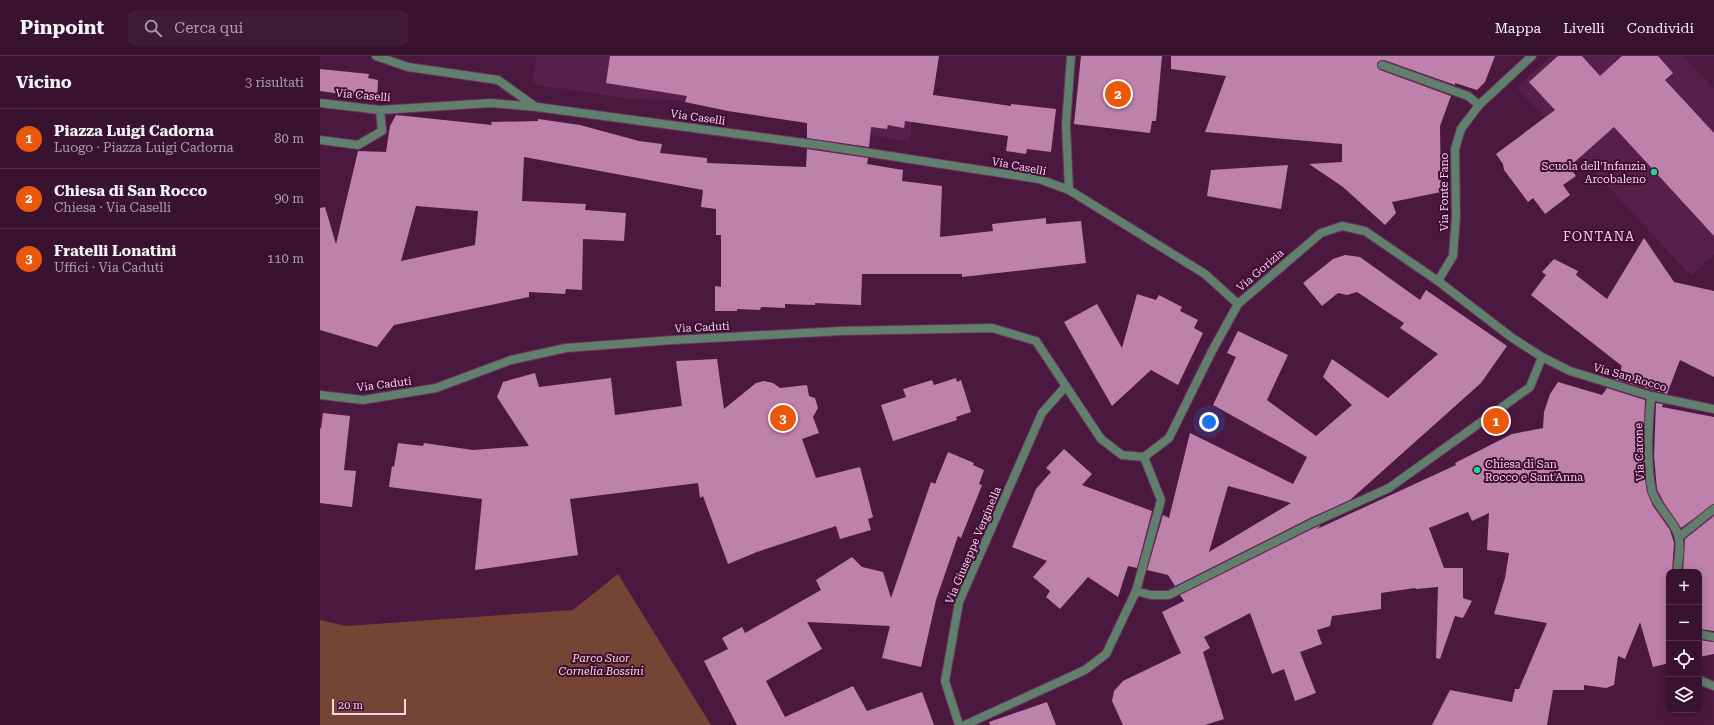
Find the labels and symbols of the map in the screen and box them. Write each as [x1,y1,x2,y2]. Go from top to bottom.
pin: 2 [1105,79,1131,109]
street label: Via Caselli [335,87,392,104]
street label: Via Caselli [670,107,727,128]
street label: Via Fonte Fano [1438,152,1451,231]
street label: Via Caselli [991,155,1048,178]
place label: Scuola dell'Infanzia Arcobaleno [1542,160,1646,186]
marker: Scuola dell'Infanzia Arcobaleno [1649,167,1659,177]
district label: FONTANA [1563,229,1635,244]
street label: Via Gorizia [1234,246,1287,294]
street label: Via Caduti [674,320,730,335]
street label: Via San Rocco [1592,361,1668,394]
street label: Via Caduti [356,375,413,394]
pin: 3 [770,403,796,433]
pin: 1 [1483,406,1509,436]
your location [1199,412,1219,432]
street label: Via Carone [1632,423,1647,481]
place label: Chiesa di San Rocco e Sant'Anna [1485,458,1583,484]
marker: Chiesa di San Rocco e Sant'Anna [1472,465,1482,475]
street label: Via Giuseppe Verginella [943,485,1004,606]
park label: Parco Suor Cornelia Bossini [558,652,644,678]
scale bar [332,697,406,716]

